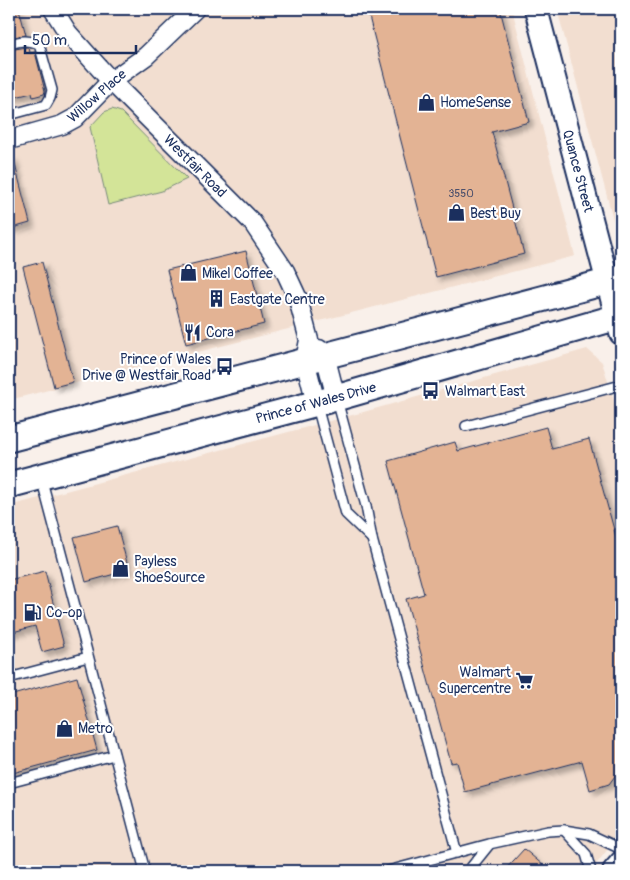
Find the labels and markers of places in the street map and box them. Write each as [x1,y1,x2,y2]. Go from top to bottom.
shop icon: HomeSense [416,92,436,112]
place label: HomeSense [440,94,511,111]
shop icon: Best Buy [446,203,466,223]
place label: Best Buy [470,205,521,222]
shop icon: Mikel Coffee [178,263,198,283]
place label: Mikel Coffee [202,265,273,282]
building icon: Eastgate Centre [206,289,226,309]
place label: Eastgate Centre [230,291,325,308]
restaurant icon: Cora [182,322,202,342]
place label: Cora [206,324,234,341]
place label: Prince of Wales Drive @ Westfair Road [82,351,212,384]
bus stop icon: Prince of Wales Drive @ Westfair Road [215,357,235,377]
bus stop icon: Walmart East [421,381,441,401]
place label: Walmart East [445,383,525,400]
place label: Payless ShoeSource [134,553,205,586]
shop icon: Payless ShoeSource [110,559,130,579]
fuel station icon: Co-op [22,602,42,622]
place label: Co-op [46,604,83,621]
place label: Walmart Supercentre [439,664,511,697]
supermarket icon: Walmart Supercentre [515,670,535,690]
shop icon: Metro [54,718,74,738]
place label: Metro [78,720,113,737]

